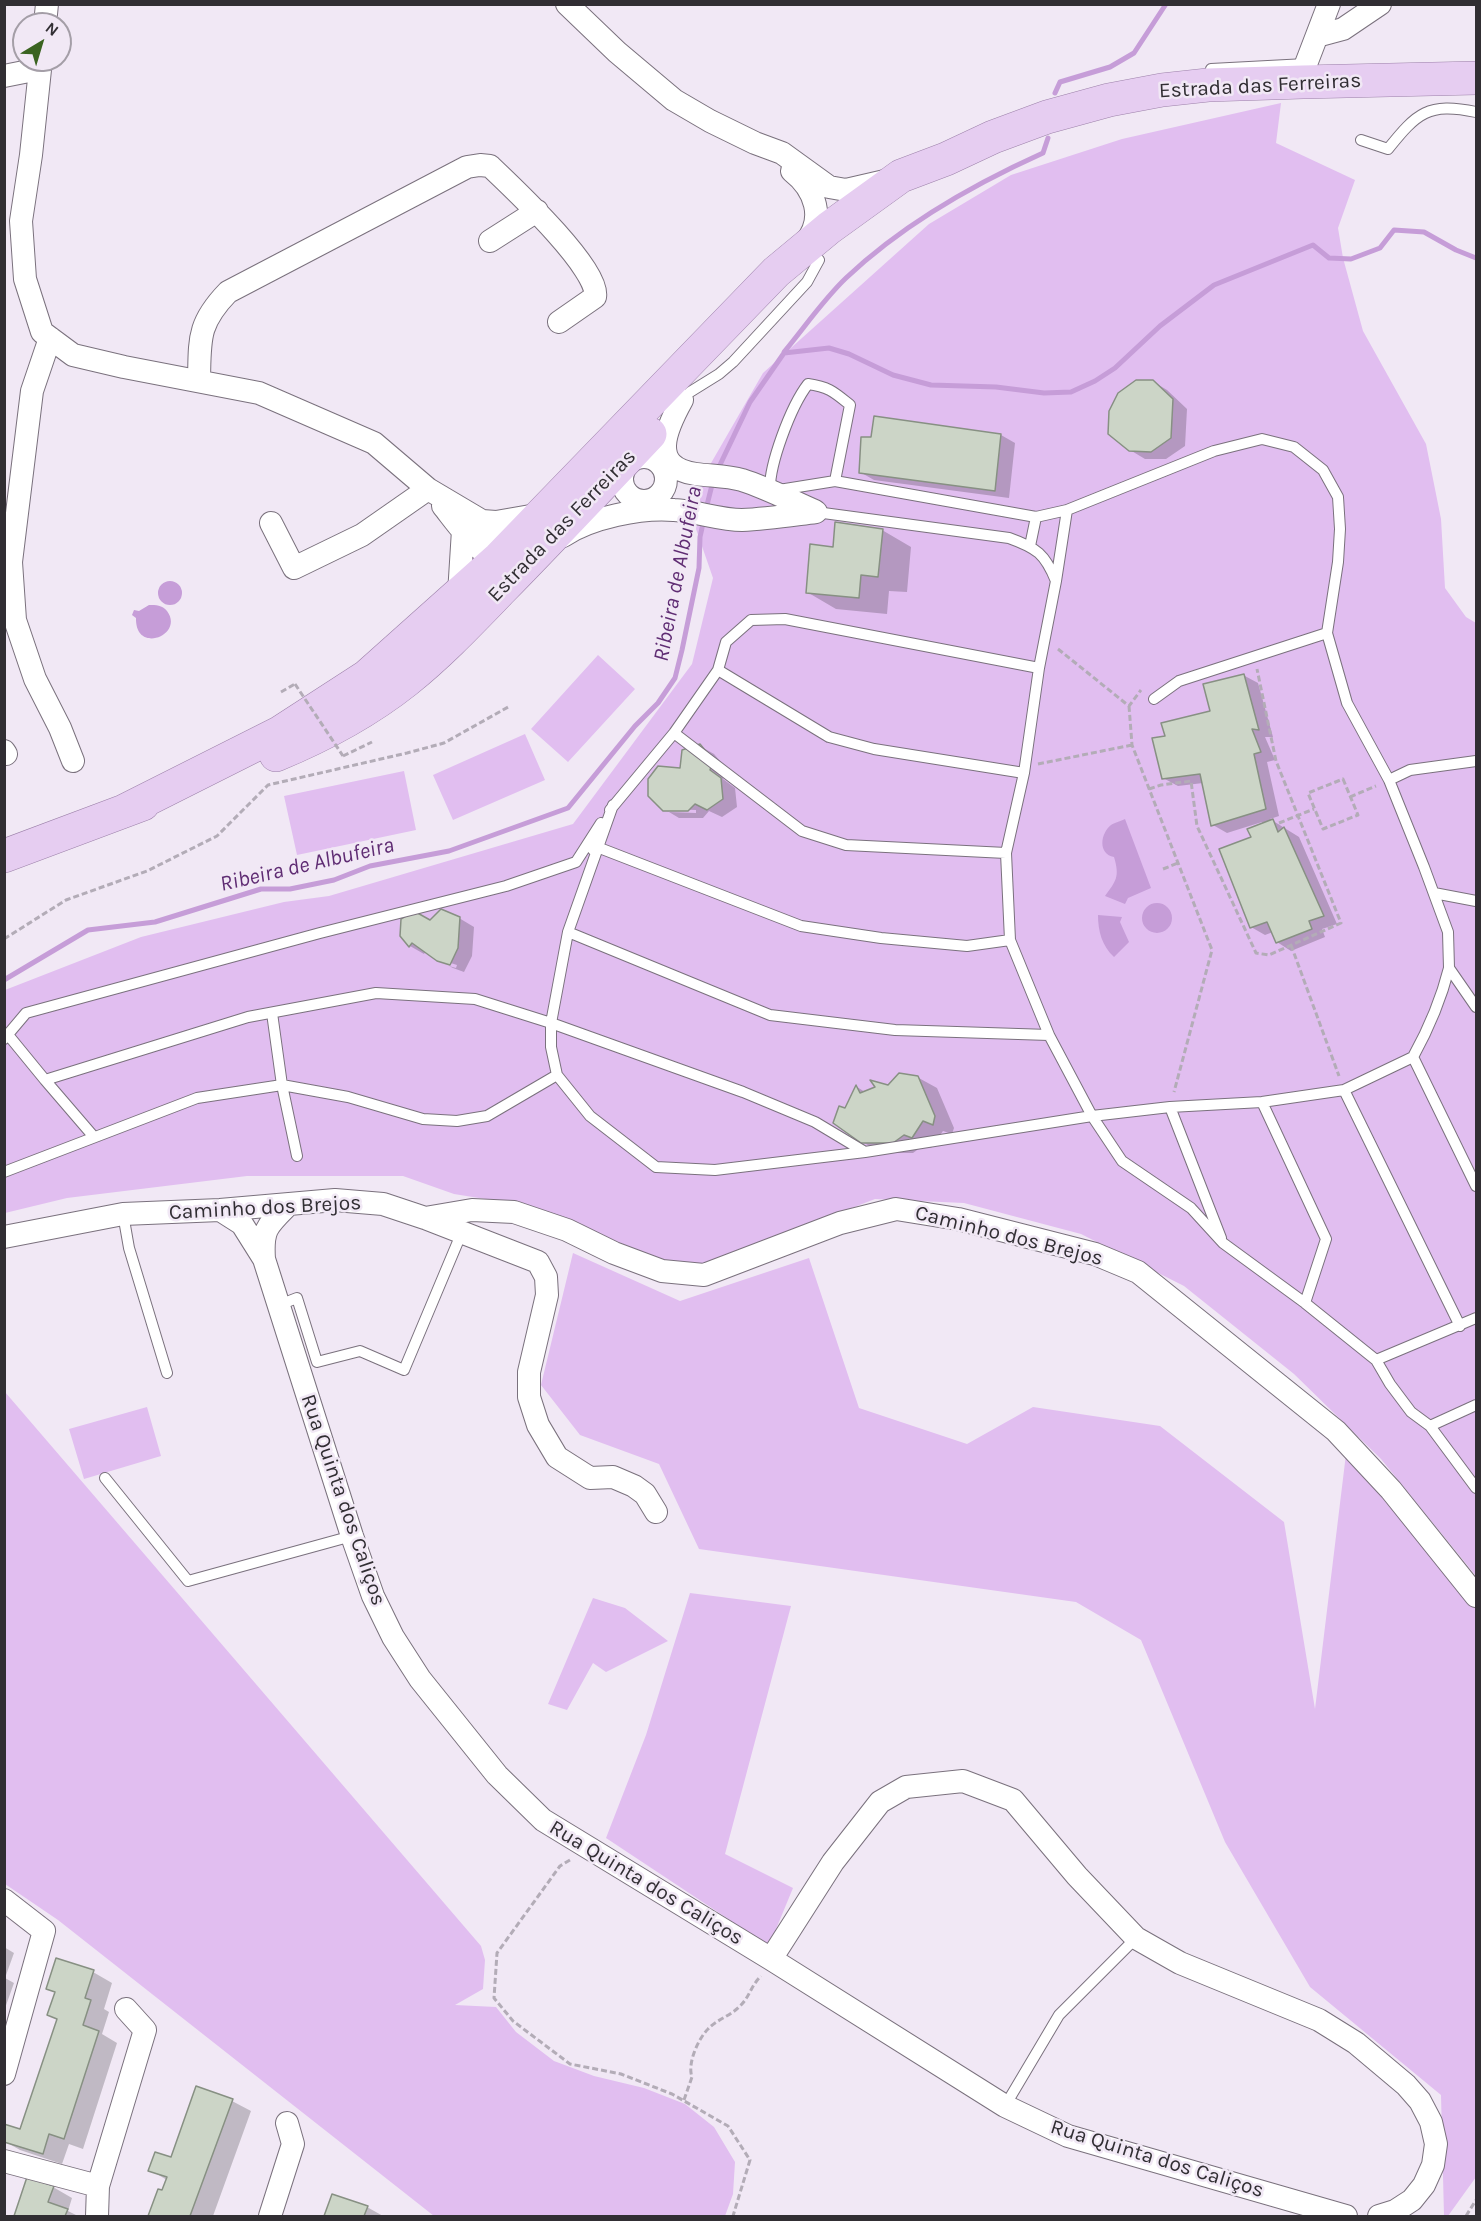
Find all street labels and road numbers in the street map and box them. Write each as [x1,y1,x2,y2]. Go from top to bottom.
street label: Estrada das Ferreiras [1158,68,1362,104]
street label: Estrada das Ferreiras [483,444,641,608]
street label: Caminho dos Brejos [168,1190,362,1226]
street label: Caminho dos Brejos [913,1200,1105,1272]
street label: Rua Quinta dos Caliços [295,1391,391,1609]
street label: Rua Quinta dos Caliços [544,1815,748,1951]
street label: Rua Quinta dos Caliços [1047,2115,1267,2203]

